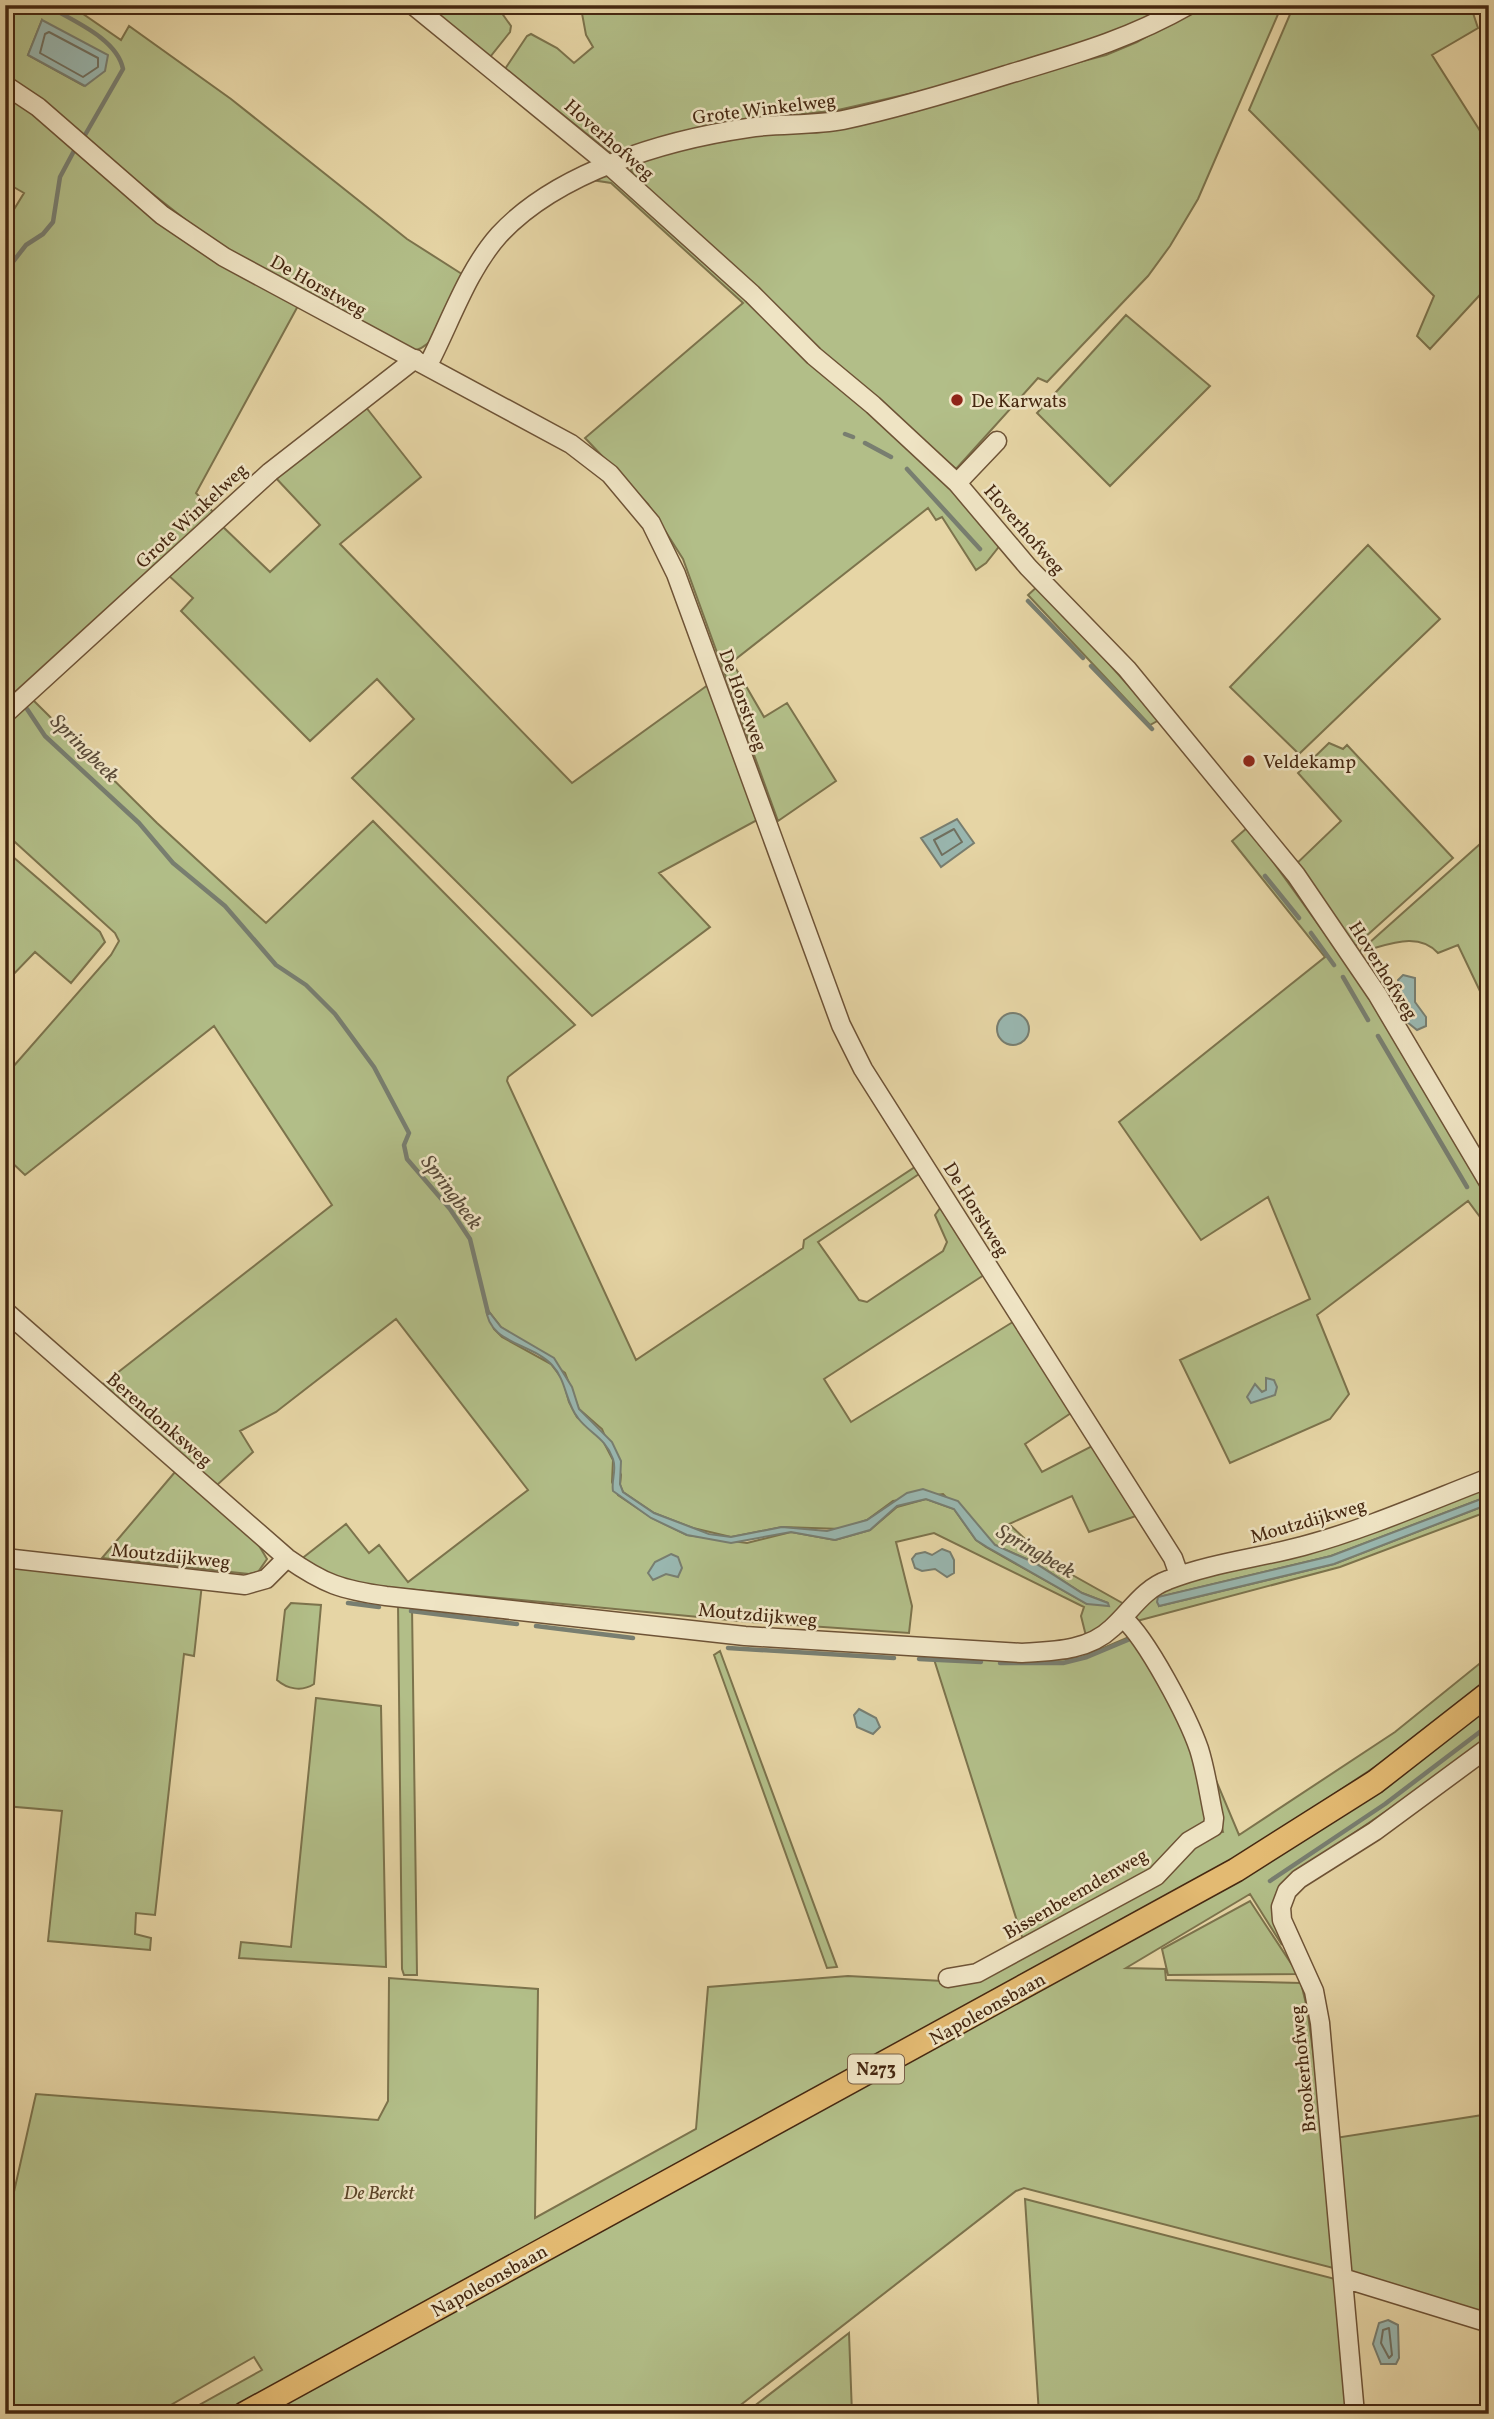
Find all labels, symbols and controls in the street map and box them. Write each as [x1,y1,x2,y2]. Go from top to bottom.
street label: Grote Winkelweg [691,88,837,132]
street label: Hoverhofweg [558,94,660,187]
street label: De Horstweg [265,249,371,324]
place label: De Karwats [971,389,1067,415]
marker: De Karwats [949,392,965,408]
street label: Grote Winkelweg [131,458,254,575]
street label: Hoverhofweg [977,479,1070,581]
street label: De Horstweg [712,646,773,755]
water label: Springbeek [43,708,125,790]
place label: Veldekamp [1263,750,1356,776]
marker: Veldekamp [1241,753,1257,769]
street label: Hoverhofweg [1342,917,1423,1026]
water label: Springbeek [413,1149,489,1237]
street label: De Horstweg [936,1158,1015,1262]
street label: Berendonksweg [100,1367,217,1474]
street label: Moutzdijkweg [1248,1493,1370,1551]
water label: Springbeek [990,1518,1080,1587]
street label: Moutzdijkweg [110,1538,232,1576]
street label: Moutzdijkweg [697,1598,818,1634]
street label: Bissenbeemdenweg [999,1843,1153,1947]
street label: Napoleonsbaan [925,1967,1051,2052]
street label: Brookerhofweg [1284,2004,1324,2134]
road number: N273 [848,2054,904,2084]
park label: De Berckt [344,2181,415,2207]
street label: Napoleonsbaan [427,2239,553,2324]

